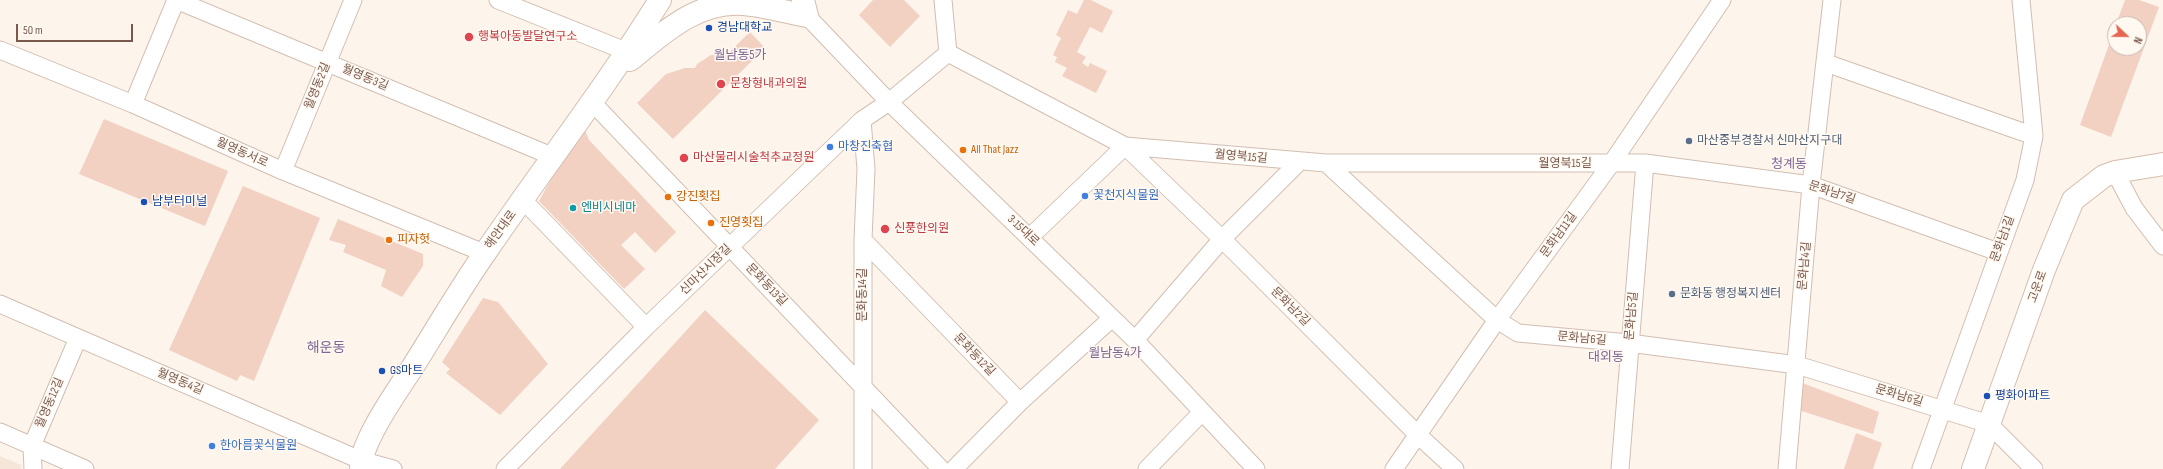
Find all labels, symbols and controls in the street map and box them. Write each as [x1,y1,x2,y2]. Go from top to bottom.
scale bar [18,16,135,42]
north arrow [2107,16,2147,56]
place label: 경남대학교 [717,21,772,35]
text: 50 m [23,23,43,38]
marker: 경남대학교 [704,23,714,33]
place label: 행복아동발달연구소 [478,30,577,44]
marker: 행복아동발달연구소 [463,31,475,43]
text: N [2131,35,2145,45]
district label: 월남동5가 [713,48,767,64]
street label: 월영동2길 [302,61,334,111]
street label: 월영동3길 [340,62,390,94]
place label: 문창형내과의원 [730,77,807,91]
marker: 문창형내과의원 [715,78,727,90]
place label: 마산중부경찰서 신마산지구대 [1697,134,1842,148]
street label: 월영동서로 [214,135,270,171]
marker: 마산중부경찰서 신마산지구대 [1684,136,1694,146]
place label: 마창진축협 [838,140,893,154]
marker: 마창진축협 [825,142,835,152]
place label: All That Jazz [971,143,1018,157]
marker: All That Jazz [958,145,968,155]
street label: 월영북15길 [1214,148,1268,166]
place label: 마산물리시술척추교정원 [693,151,814,165]
marker: 마산물리시술척추교정원 [678,152,690,164]
street label: 월영북15길 [1538,157,1592,171]
district label: 청계동 [1771,157,1807,173]
street label: 문화남7길 [1806,179,1858,207]
place label: 꽃천지식물원 [1093,189,1159,203]
place label: 강진횟집 [676,190,720,204]
marker: 꽃천지식물원 [1080,191,1090,201]
marker: 강진횟집 [663,192,673,202]
place label: 남부터미널 [152,195,207,209]
marker: 남부터미널 [139,197,149,207]
place label: 엔비시네마 [581,201,636,215]
marker: 엔비시네마 [568,203,578,213]
street label: 해안대로 [482,208,520,252]
street label: 문화남11길 [1538,210,1580,260]
street label: 3·15대로 [1004,212,1042,250]
street label: 문화남1길 [1988,214,2018,264]
place label: 진영횟집 [719,216,763,230]
marker: 진영횟집 [706,218,716,228]
place label: 신풍한의원 [894,222,949,236]
marker: 신풍한의원 [879,223,891,235]
place label: 피자헛 [397,233,430,247]
marker: 피자헛 [384,235,394,245]
street label: 문화남4길 [1796,241,1814,291]
street label: 신마산시장길 [677,242,735,298]
street label: 문화동13길 [742,261,790,309]
street label: 문화동14길 [856,268,870,322]
street label: 고운로 [2026,269,2050,305]
street label: 문화남2길 [1268,285,1312,329]
place label: 문화동 행정복지센터 [1680,287,1781,301]
marker: 문화동 행정복지센터 [1667,289,1677,299]
street label: 문화남5길 [1623,291,1641,341]
street label: 문화남6길 [1557,330,1607,348]
street label: 문화동12길 [950,331,998,379]
district label: 해운동 [307,340,345,356]
district label: 월남동4가 [1088,346,1142,362]
district label: 대외동 [1588,350,1624,366]
place label: GS마트 [390,364,423,378]
street label: 월영동4길 [155,366,205,398]
marker: GS마트 [377,366,387,376]
street label: 월영동12길 [33,376,67,430]
street label: 문화남6길 [1873,382,1925,410]
place label: 평화아파트 [1995,389,2050,403]
marker: 평화아파트 [1982,391,1992,401]
place label: 한아름꽃식물원 [220,439,297,453]
marker: 한아름꽃식물원 [207,441,217,451]

